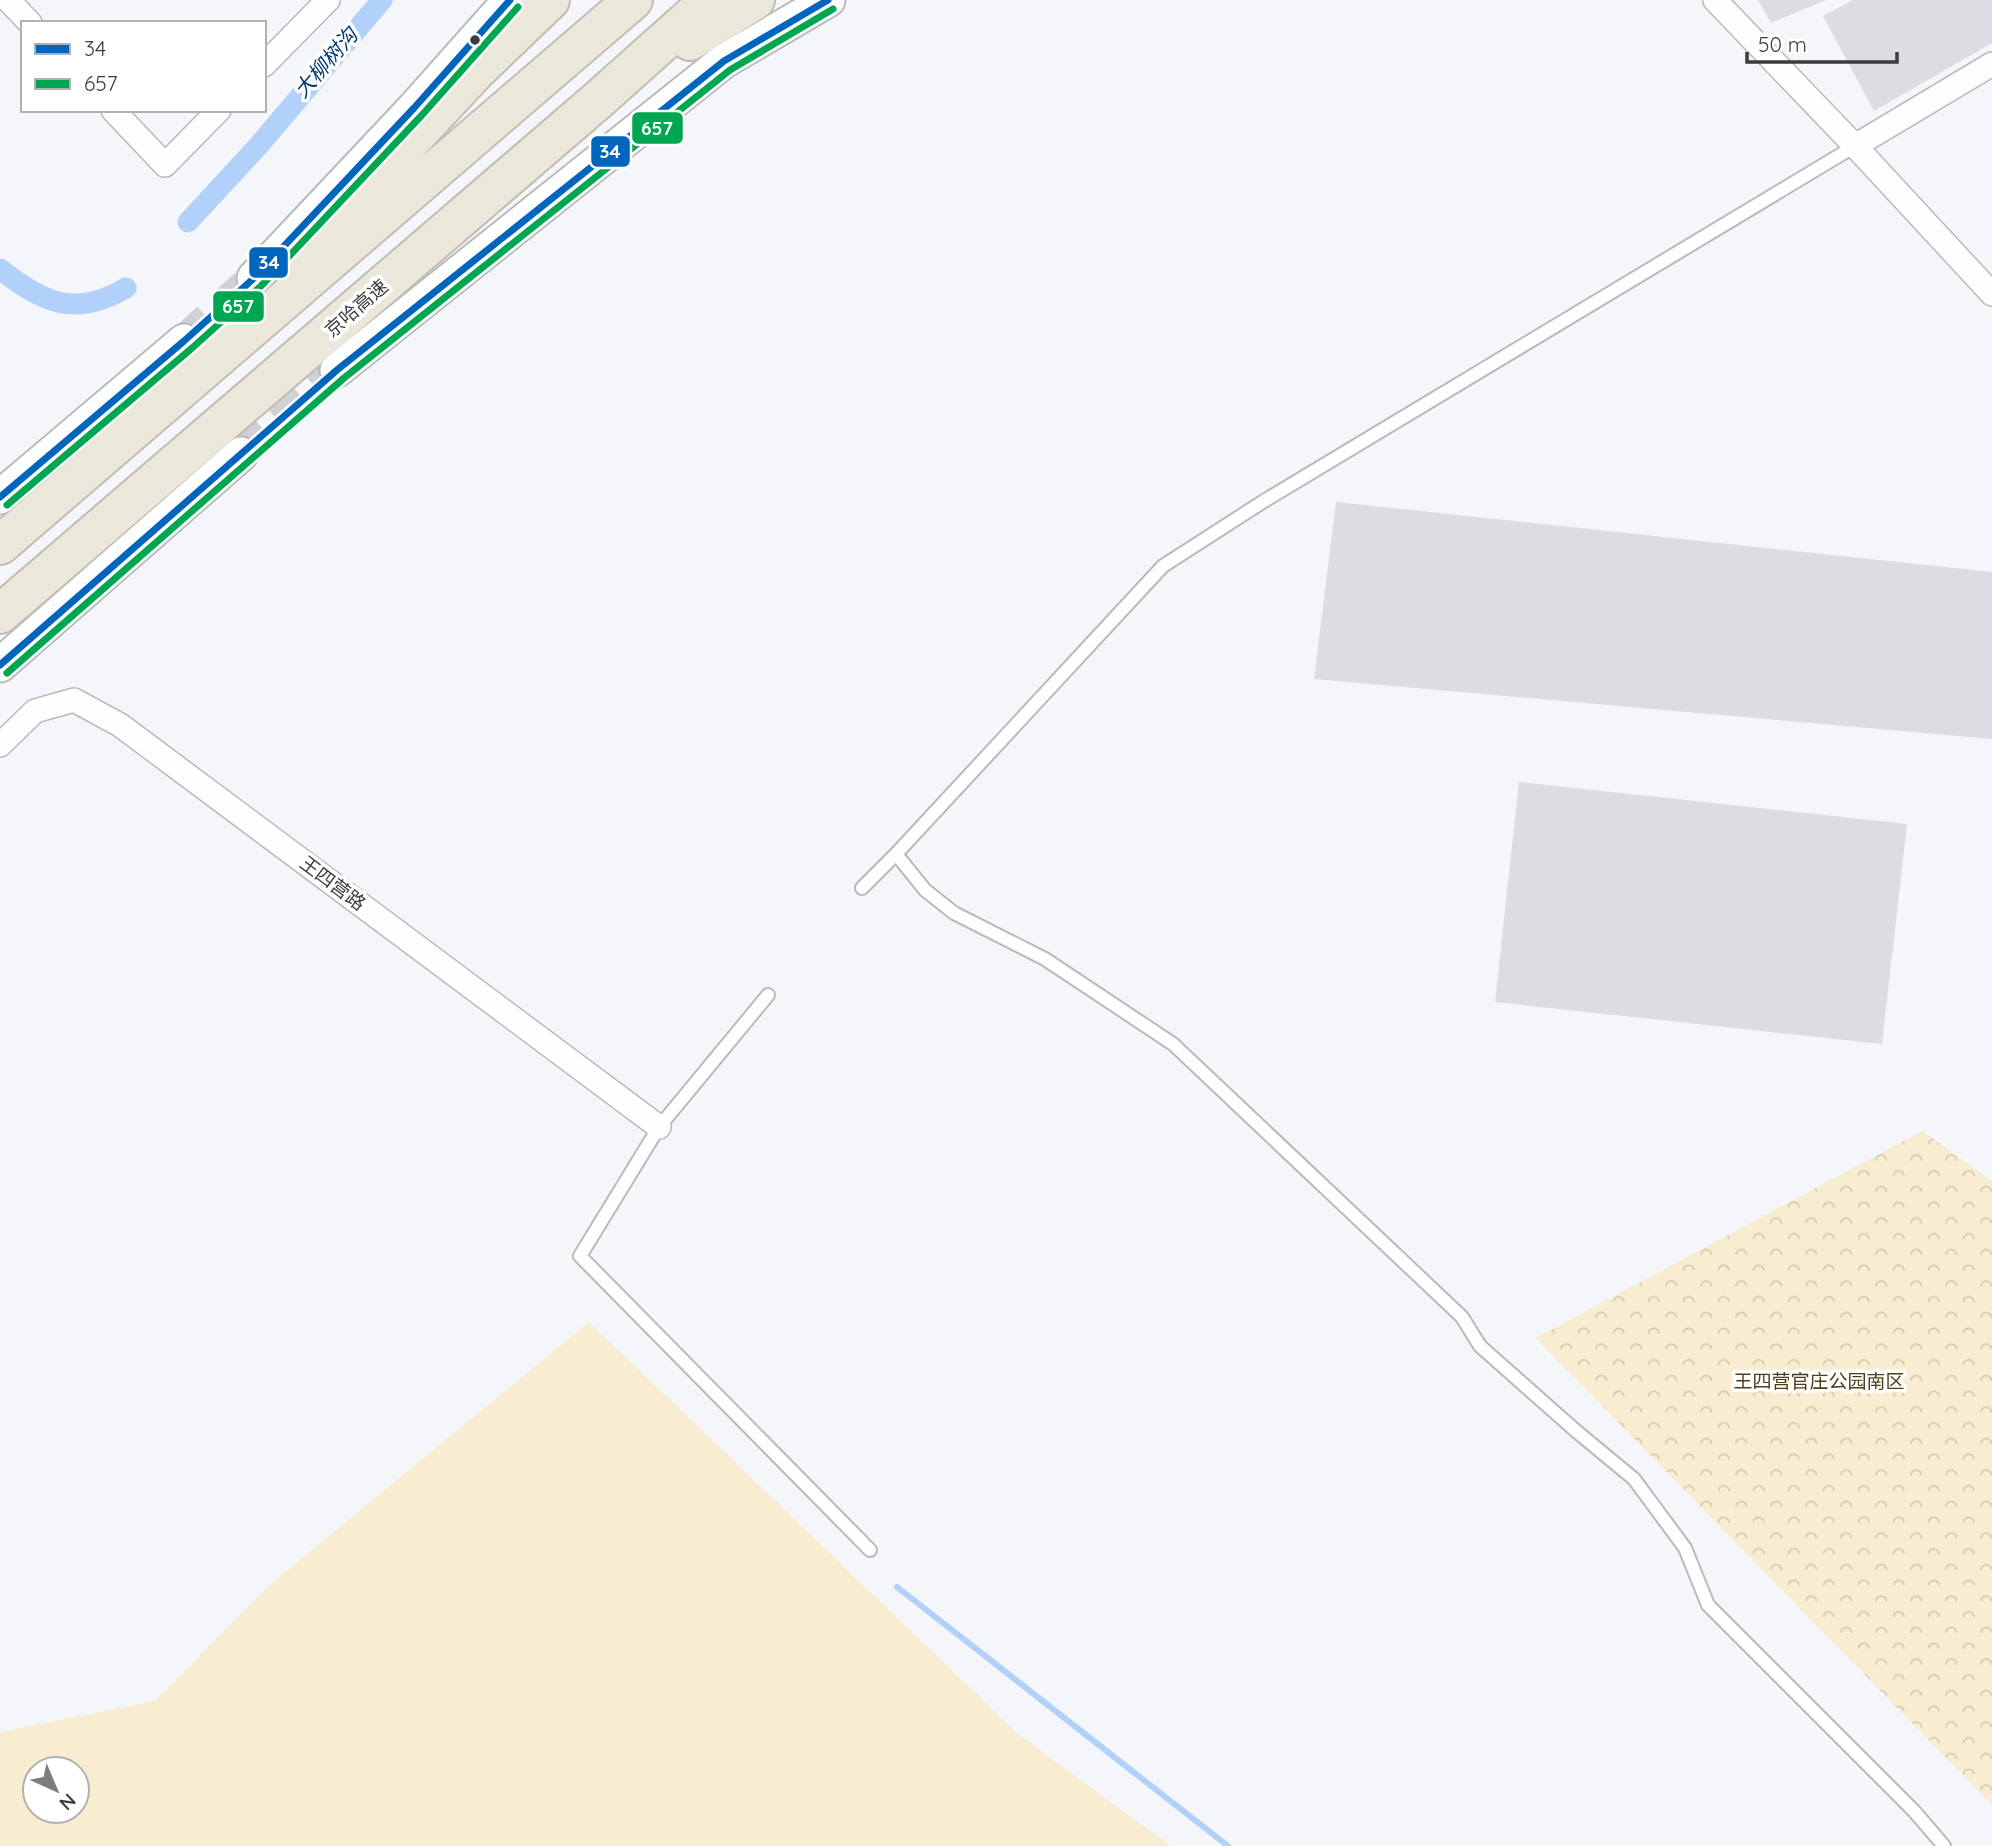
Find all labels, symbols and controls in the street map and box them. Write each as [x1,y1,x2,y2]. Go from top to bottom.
legend [21,21,266,112]
water label: 大柳树沟 [288,21,364,103]
scale bar [1747,21,1898,65]
text: 50 m [1758,31,1807,57]
unlabelled marker [468,33,482,47]
text: 34 [84,35,106,61]
text: 657 [84,70,118,96]
line badge: 657 [631,111,684,145]
text: 657 [641,116,673,140]
line badge: 34 [590,135,631,168]
text: 34 [599,139,621,163]
line badge: 34 [248,246,289,279]
text: 34 [258,250,280,274]
street label: 京哈高速 [319,274,393,342]
line badge: 657 [212,290,265,323]
text: 657 [222,294,254,318]
street label: 王四营路 [295,851,371,915]
park label: 王四营官庄公园南区 [1733,1369,1905,1393]
north arrow [21,1755,91,1825]
text: N [54,1789,81,1816]

